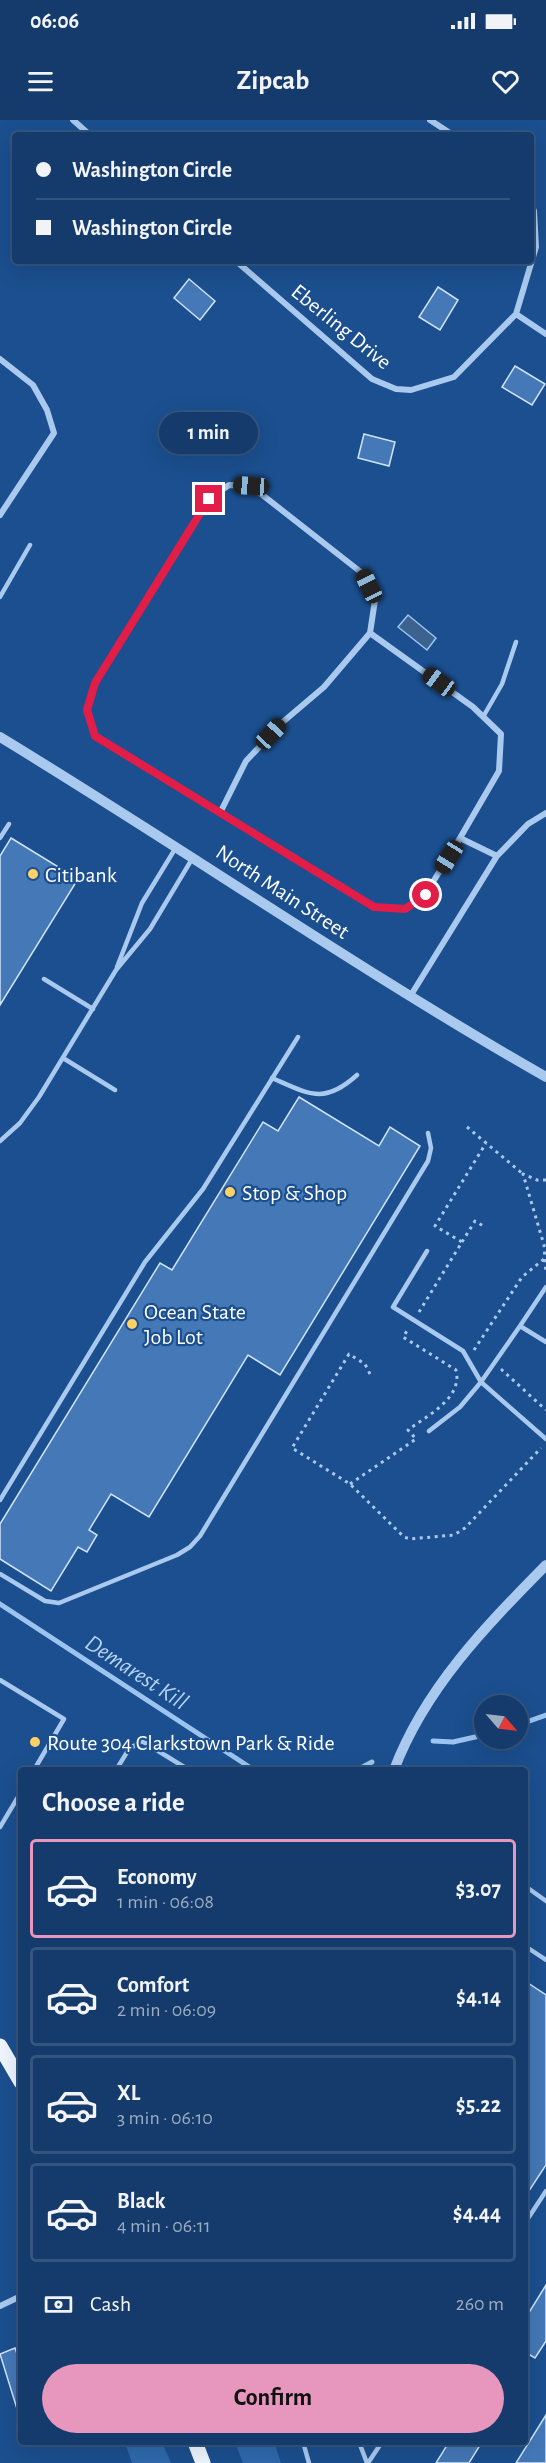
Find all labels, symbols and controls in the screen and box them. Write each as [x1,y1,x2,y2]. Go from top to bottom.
text: 06:06 [30,10,79,32]
icon: menu [24,65,57,98]
icon: heart [489,65,522,98]
text: Zipcab [237,67,309,94]
text: Washington Circle [72,159,232,181]
text: Washington Circle [72,217,232,239]
street label: Eberling Drive [287,280,395,374]
callout: 1 min [160,412,258,454]
text: 1 min [187,423,230,443]
car [232,476,270,496]
route end [195,485,222,512]
car [353,566,385,606]
car [419,664,459,700]
car [252,715,290,753]
car [432,837,466,877]
street label: North Main Street [212,841,353,943]
place label: Citibank [45,864,117,886]
marker: Citibank [26,867,40,881]
route start [412,881,439,908]
place label: Stop & Shop [242,1182,347,1204]
marker: Stop & Shop [223,1185,237,1199]
place label: Ocean State Job Lot [144,1301,246,1348]
marker: Ocean State Job Lot [125,1317,139,1331]
water label: Demarest Kill [81,1631,192,1715]
north arrow [474,1695,528,1749]
map controls [474,1695,528,1749]
place label: Route 304 Clarkstown Park & Ride [47,1732,335,1754]
marker: Route 304 Clarkstown Park & Ride [28,1735,42,1749]
text: Choose a ride [42,1789,185,1816]
icon: car [45,1862,99,1916]
text: Economy [117,1866,197,1888]
text: $3.07 [456,1878,501,1900]
text: 1 min · 06:08 [117,1892,214,1912]
icon: car [45,1970,99,2024]
text: Comfort [117,1974,189,1996]
text: $4.14 [456,1986,501,2008]
text: 2 min · 06:09 [117,2000,216,2020]
icon: car [45,2078,99,2132]
text: XL [117,2082,140,2104]
text: $5.22 [456,2094,501,2116]
text: 3 min · 06:10 [117,2108,213,2128]
icon: car [45,2186,99,2240]
text: Black [117,2190,165,2212]
text: $4.44 [453,2202,501,2224]
text: 4 min · 06:11 [117,2216,211,2236]
icon: cash [42,2288,75,2321]
text: Cash [90,2293,131,2315]
text: 260 m [456,2294,504,2314]
button: Confirm [42,2364,504,2433]

